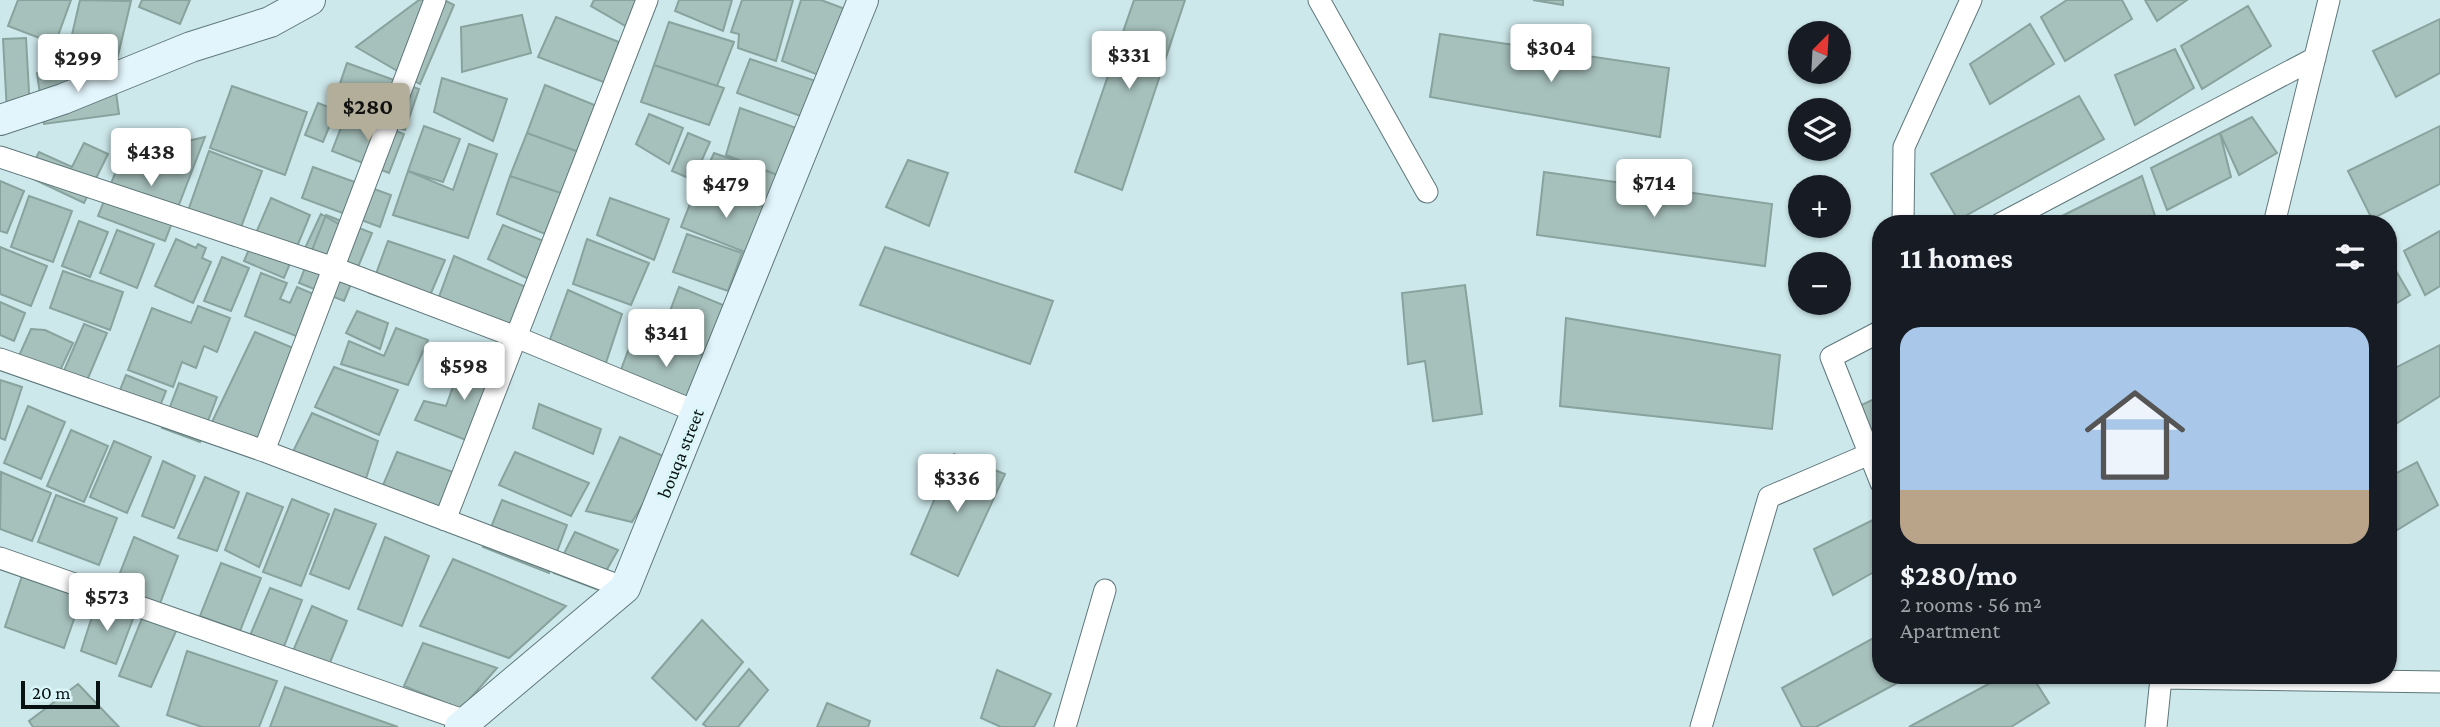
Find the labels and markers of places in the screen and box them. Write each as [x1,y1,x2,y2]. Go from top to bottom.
pin: $304 [1510,24,1592,84]
pin: $331 [1088,32,1170,91]
pin: $299 [37,34,119,94]
pin: $280 [327,83,409,143]
pin: $438 [110,128,192,188]
pin: $479 [685,160,767,220]
pin: $714 [1613,160,1695,219]
pin: $341 [625,310,707,369]
pin: $598 [423,342,505,402]
pin: $336 [916,454,998,514]
pin: $573 [66,574,148,633]

